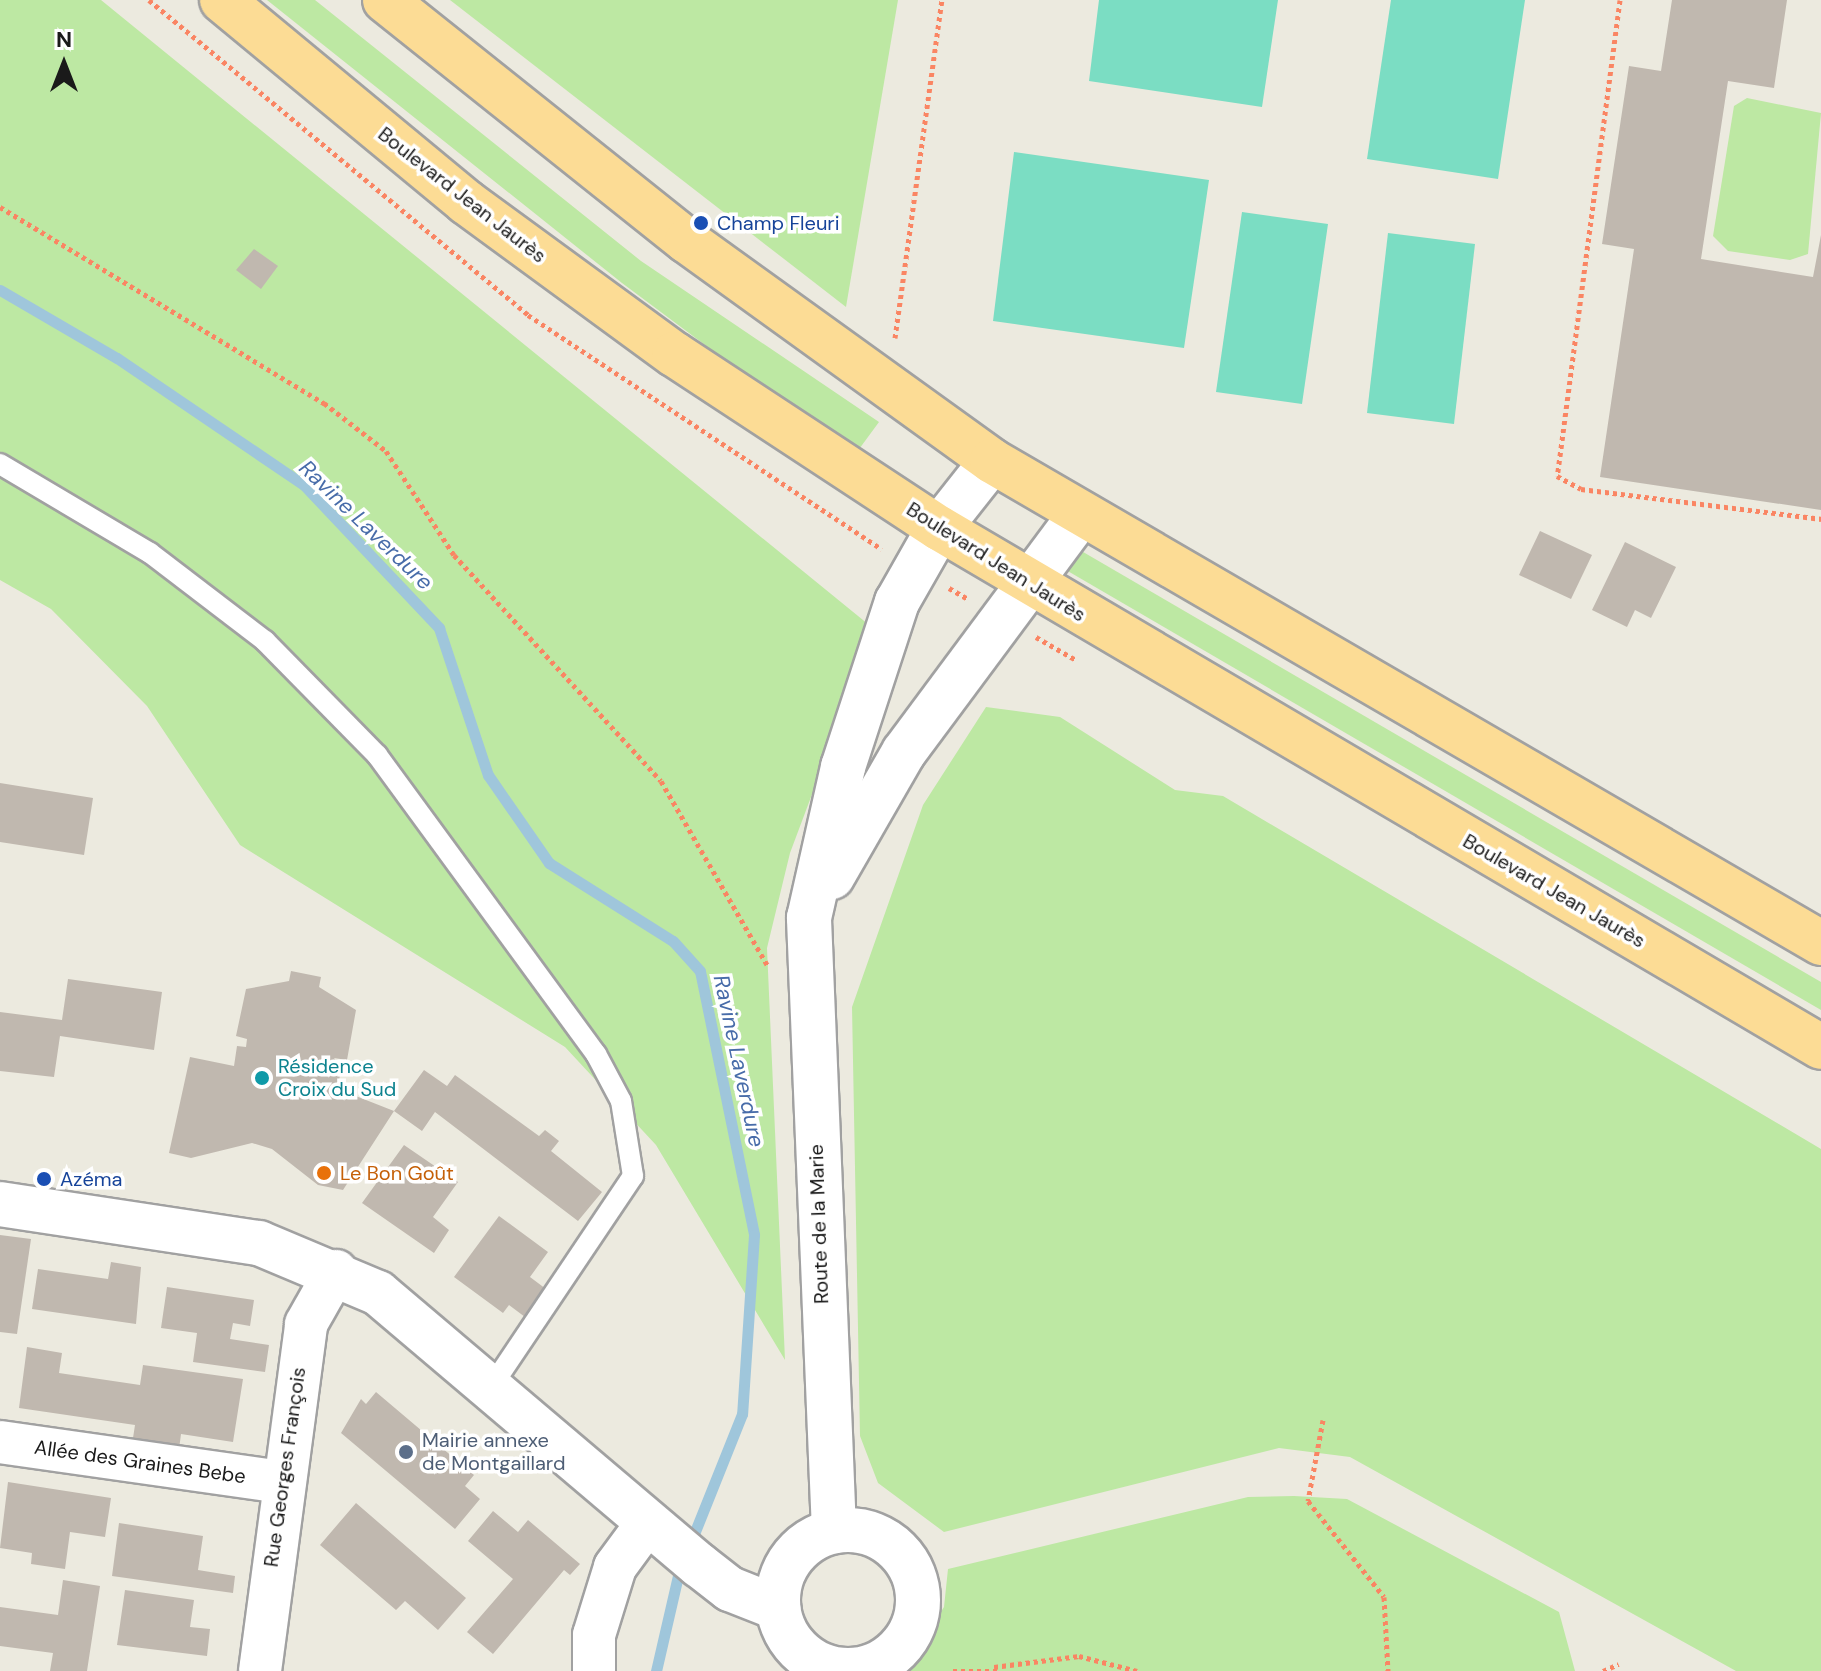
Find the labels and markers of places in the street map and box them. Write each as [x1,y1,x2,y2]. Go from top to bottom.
place label: Champ Fleuri [717,211,840,235]
marker: Champ Fleuri [692,214,710,232]
place label: Résidence Croix du Sud [278,1054,396,1101]
marker: Résidence Croix du Sud [253,1069,271,1087]
place label: Le Bon Goût [340,1161,454,1185]
marker: Le Bon Goût [315,1164,333,1182]
place label: Azéma [60,1167,122,1191]
marker: Azéma [35,1170,53,1188]
place label: Mairie annexe de Montgaillard [422,1428,565,1475]
marker: Mairie annexe de Montgaillard [397,1443,415,1461]

